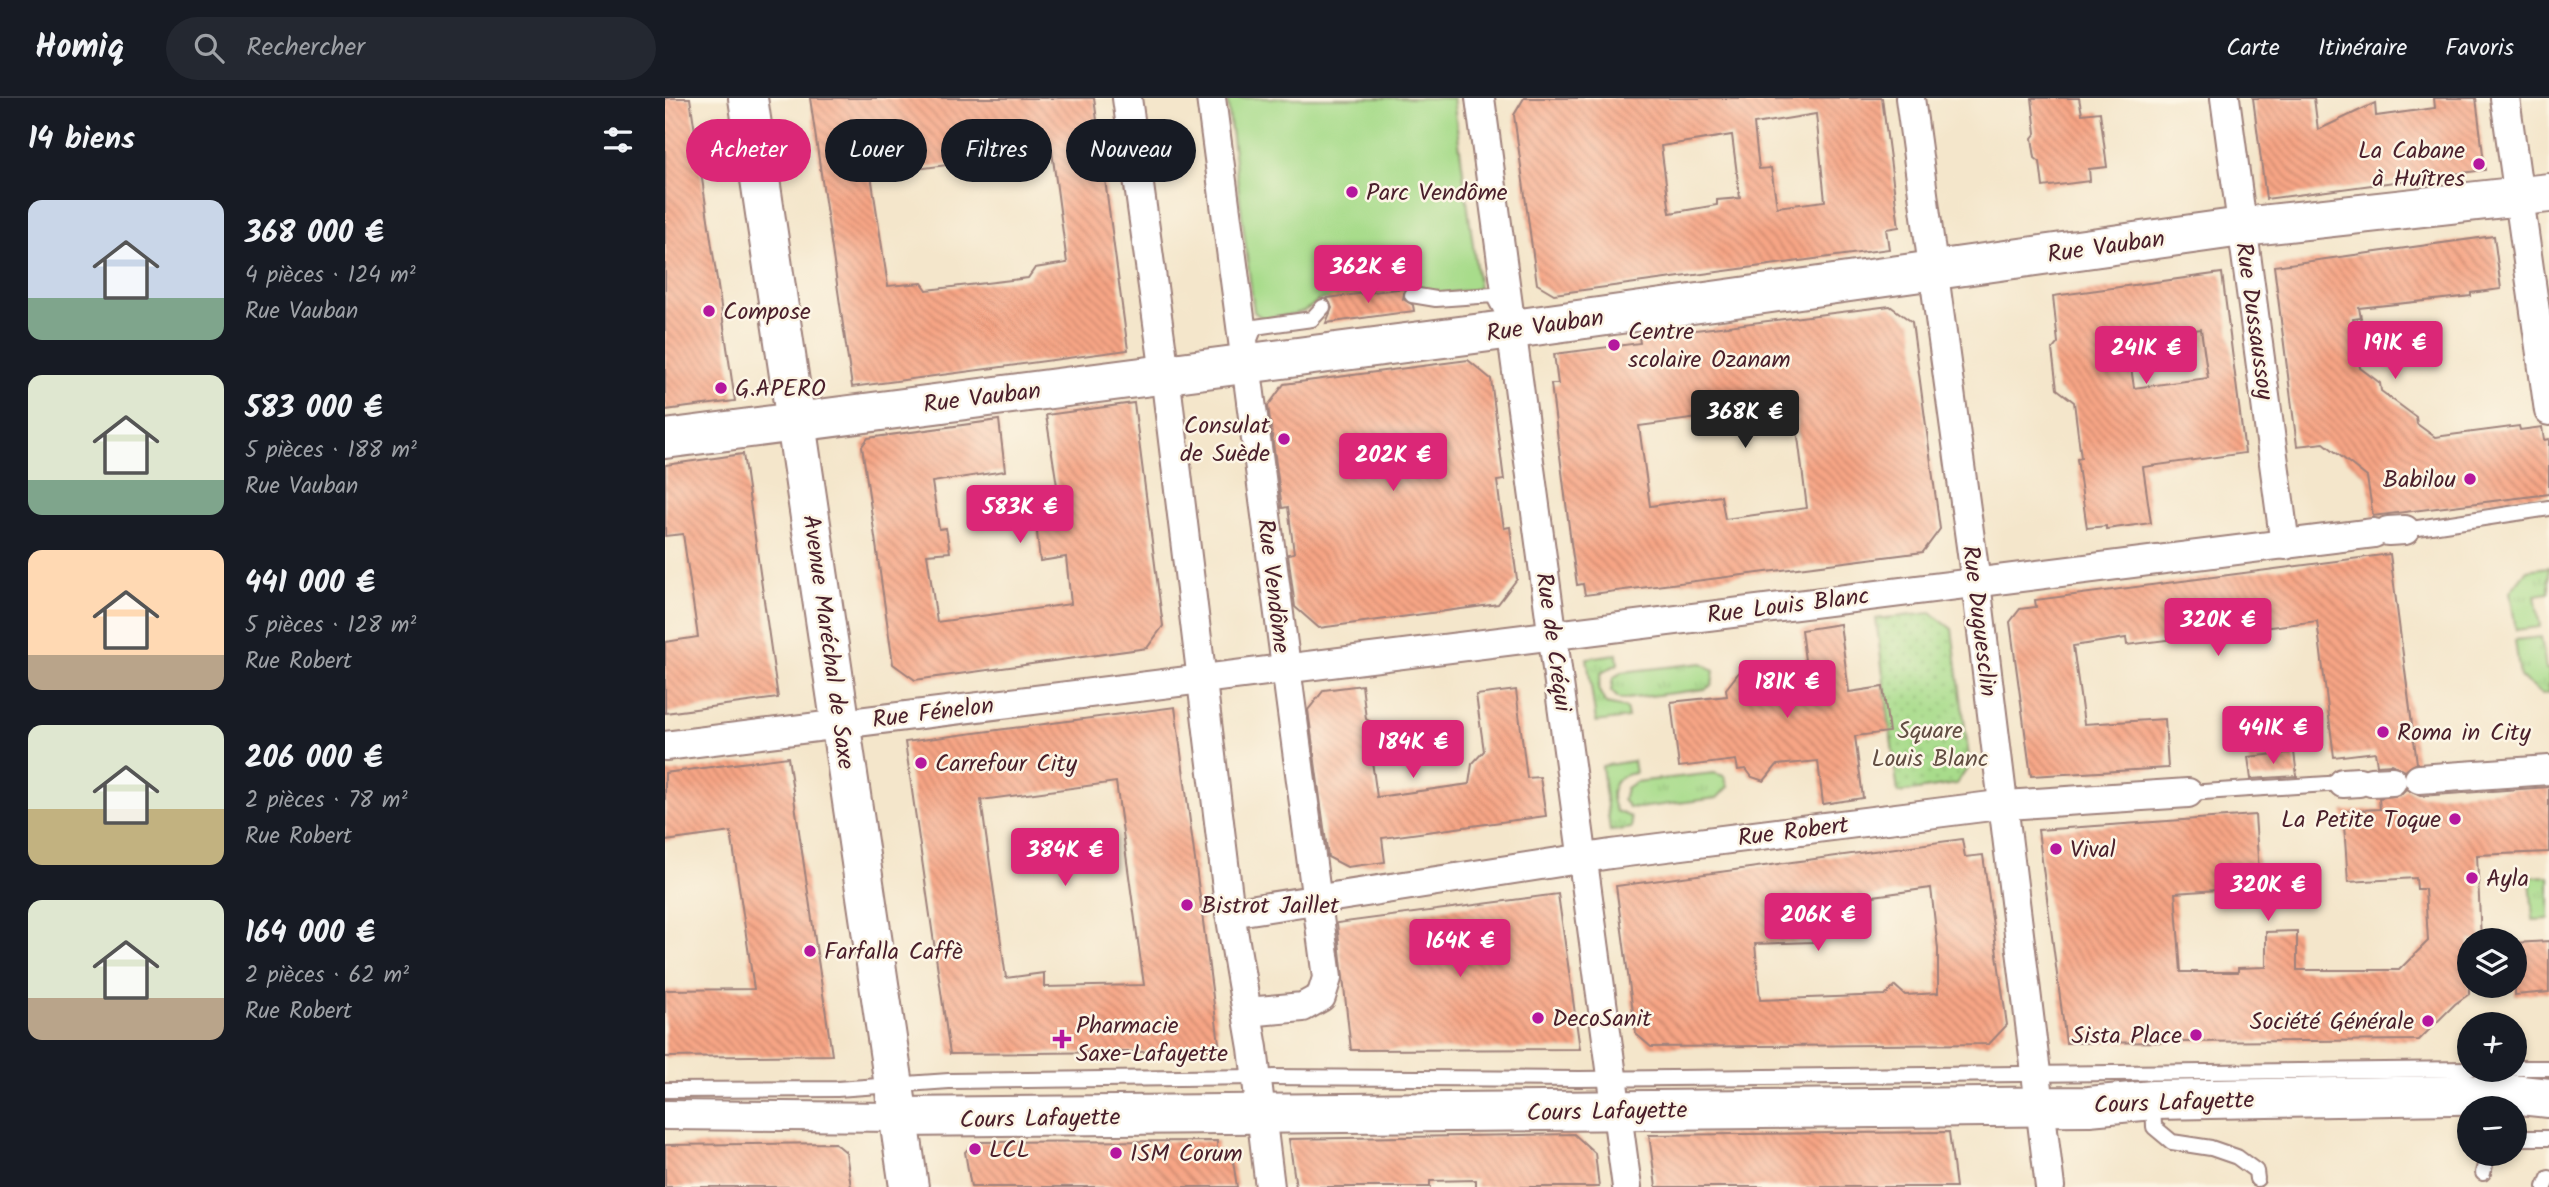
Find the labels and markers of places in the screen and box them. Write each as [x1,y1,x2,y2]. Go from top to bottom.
place label: La Cabane à Huîtres [2358,132,2465,199]
marker: La Cabane à Huîtres [2471,156,2487,172]
place label: Parc Vendôme [1366,174,1508,213]
marker: Parc Vendôme [1344,184,1360,200]
pin: 362K € [1311,246,1425,305]
place label: Compose [723,293,811,332]
marker: Compose [701,303,717,319]
place label: Centre scolaire Ozanam [1628,313,1791,380]
pin: 191K € [2338,322,2452,381]
pin: 241K € [2089,327,2203,386]
marker: Centre scolaire Ozanam [1606,337,1622,353]
place label: G.APERO [735,370,826,409]
marker: G.APERO [713,380,729,396]
pin: 368K € [1688,390,1802,450]
place label: Consulat de Suède [1180,407,1271,474]
marker: Consulat de Suède [1276,431,1292,447]
pin: 202K € [1336,434,1450,493]
place label: Babilou [2383,461,2456,500]
marker: Babilou [2462,471,2478,487]
pin: 583K € [963,486,1077,545]
pin: 320K € [2161,598,2275,658]
pin: 181K € [1730,660,1844,720]
pin: 441K € [2216,706,2330,766]
place label: Roma in City [2397,714,2531,753]
pin: 184K € [1356,720,1470,780]
marker: Roma in City [2375,724,2391,740]
place label: Carrefour City [935,745,1078,784]
marker: Carrefour City [913,755,929,771]
place label: La Petite Toque [2281,801,2441,840]
marker: La Petite Toque [2447,811,2463,827]
pin: 384K € [1008,828,1122,888]
place label: Vival [2070,831,2116,870]
marker: Vival [2048,841,2064,857]
place label: Ayla [2486,860,2529,899]
pin: 320K € [2211,864,2325,923]
marker: Ayla [2464,870,2480,886]
place label: Bistrot Jaillet [1201,887,1340,926]
pin: 206K € [1761,894,1875,953]
marker: Bistrot Jaillet [1179,897,1195,913]
pin: 164K € [1403,920,1517,979]
place label: Farfalla Caffè [824,933,963,972]
marker: Farfalla Caffè [802,943,818,959]
place label: DecoSanit [1552,1000,1652,1039]
place label: Société Générale [2250,1003,2414,1042]
place label: Pharmacie Saxe-Lafayette [1076,1007,1228,1074]
marker: DecoSanit [1530,1010,1546,1026]
marker: Société Générale [2420,1013,2436,1029]
place label: Sista Place [2072,1017,2182,1056]
marker: Sista Place [2188,1027,2204,1043]
marker: Pharmacie Saxe-Lafayette [1054,1031,1070,1047]
place label: LCL [989,1131,1030,1170]
place label: ISM Corum [1130,1135,1243,1174]
marker: LCL [967,1141,983,1157]
marker: ISM Corum [1108,1145,1124,1161]

